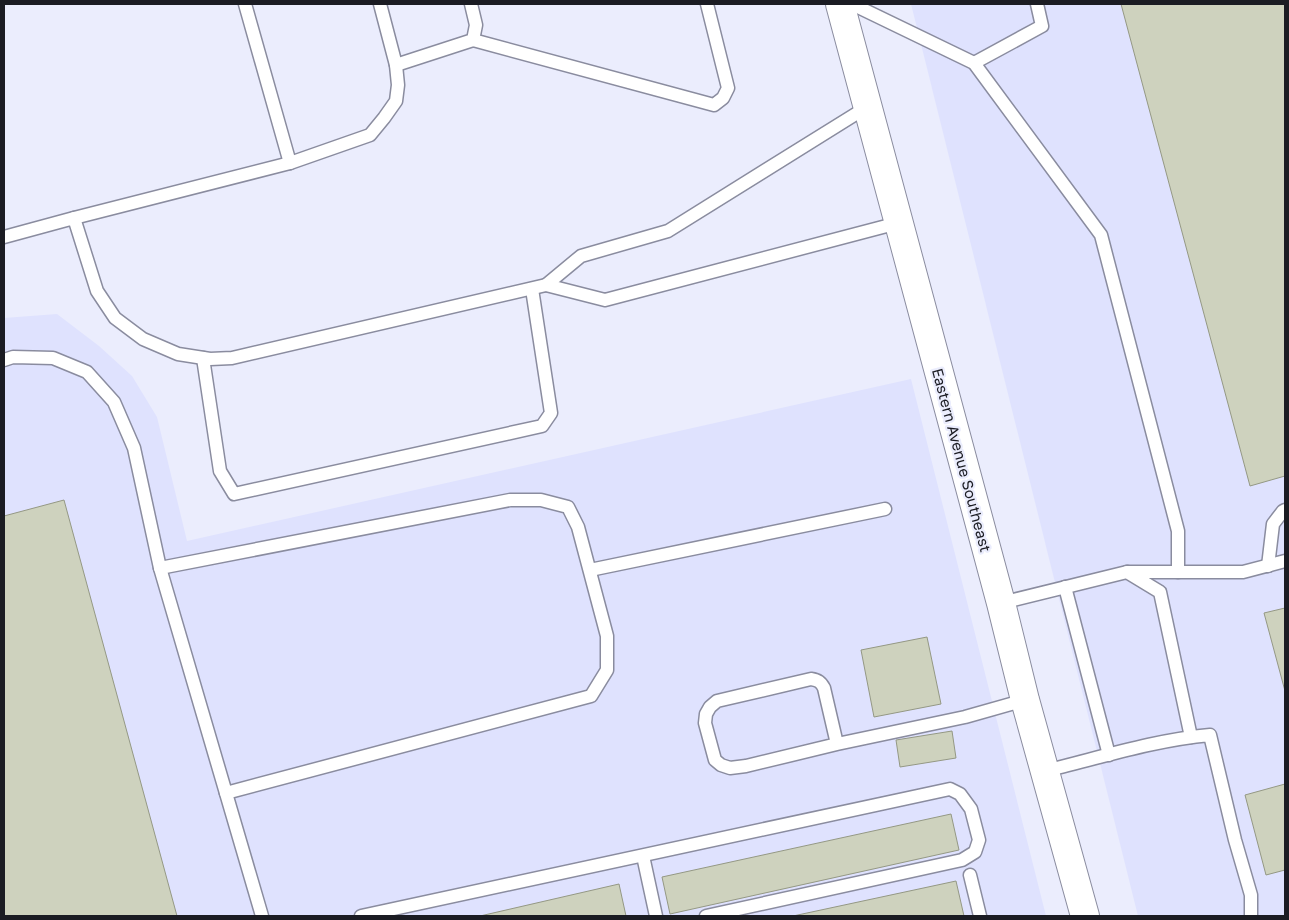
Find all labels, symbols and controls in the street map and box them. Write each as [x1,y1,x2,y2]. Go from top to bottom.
street label: Eastern Avenue Southeast [929,366,995,554]

